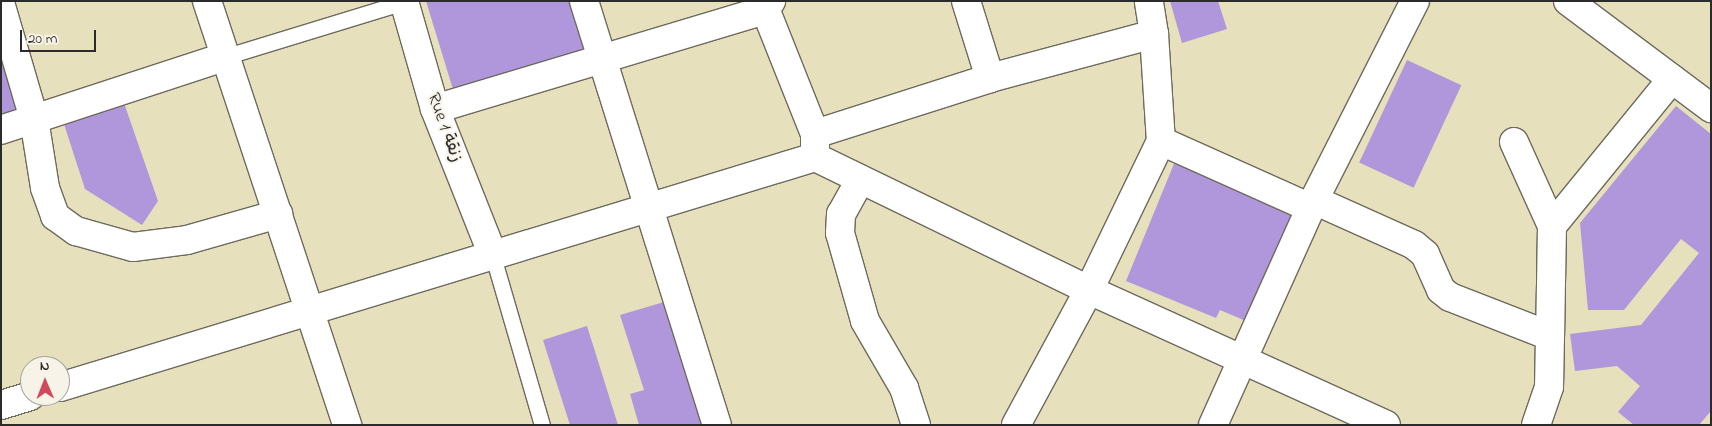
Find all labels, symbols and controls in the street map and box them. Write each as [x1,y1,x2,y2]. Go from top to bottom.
scale bar [22,20,99,52]
text: 20 m [28,28,57,50]
street label: Rue 1 زنقة [421,90,467,166]
north arrow [20,356,70,406]
text: N [40,356,50,377]

